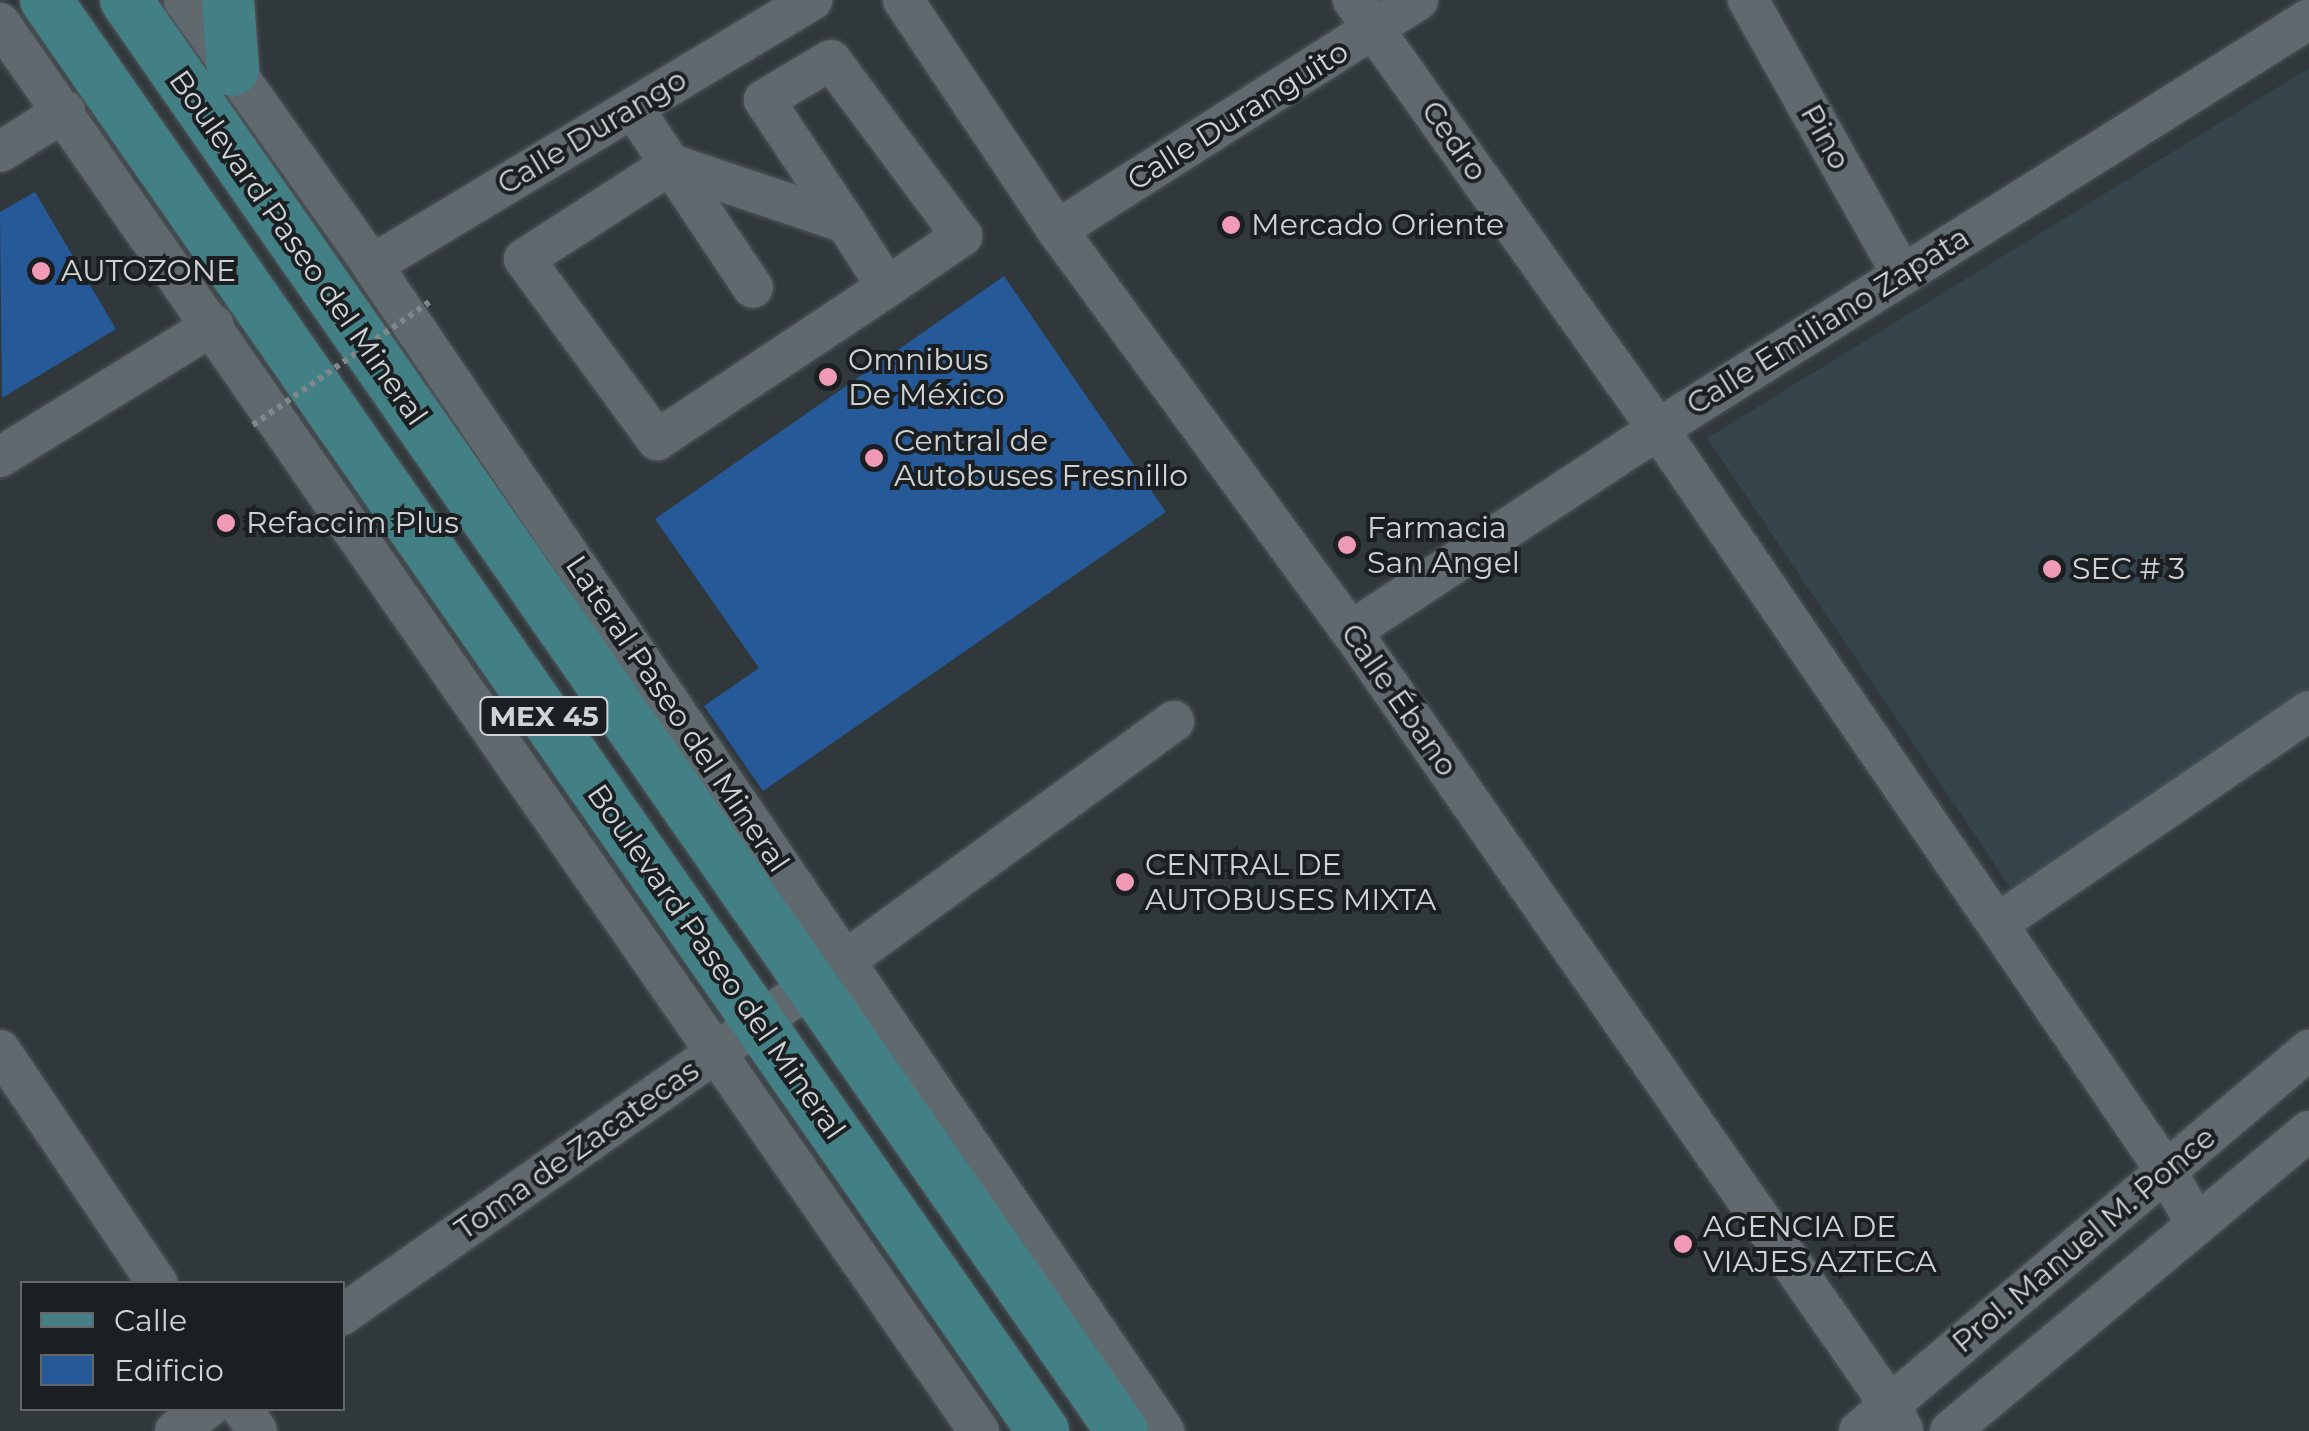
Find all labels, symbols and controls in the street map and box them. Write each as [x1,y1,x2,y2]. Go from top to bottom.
street label: Calle Duranguito [1121,34,1355,198]
street label: Calle Durango [491,61,693,203]
street label: Boulevard Paseo del Mineral [161,64,435,432]
street label: Cedro [1414,94,1494,188]
street label: Pino [1793,98,1857,176]
place label: Mercado Oriente [1251,207,1504,243]
marker: Mercado Oriente [1220,214,1242,236]
street label: Calle Emiliano Zapata [1680,219,1976,423]
place label: AUTOZONE [61,253,236,289]
marker: AUTOZONE [30,260,52,282]
place label: Omnibus De México [848,342,1005,412]
marker: Omnibus De México [817,366,839,388]
place label: Central de Autobuses Fresnillo [894,423,1188,494]
marker: Central de Autobuses Fresnillo [863,447,885,469]
place label: Refaccim Plus [246,505,459,541]
place label: Farmacia San Angel [1367,510,1520,580]
marker: Refaccim Plus [215,512,237,534]
marker: Farmacia San Angel [1336,534,1358,556]
street label: Lateral Paseo del Mineral [558,549,796,879]
place label: SEC # 3 [2072,551,2185,587]
marker: SEC # 3 [2041,558,2063,580]
street label: Calle Ébano [1333,617,1465,783]
road number: MEX 45 [479,693,609,739]
street label: Boulevard Paseo del Mineral [579,778,853,1146]
place label: CENTRAL DE AUTOBUSES MIXTA [1145,847,1436,918]
marker: CENTRAL DE AUTOBUSES MIXTA [1114,871,1136,893]
street label: Toma de Zacatecas [448,1052,706,1248]
street label: Prol. Manuel M. Ponce [1945,1119,2223,1361]
place label: AGENCIA DE VIAJES AZTECA [1703,1209,1936,1280]
marker: AGENCIA DE VIAJES AZTECA [1672,1233,1694,1255]
legend [20,1281,345,1411]
text: Calle [114,1302,187,1339]
text: Edificio [114,1352,224,1389]

